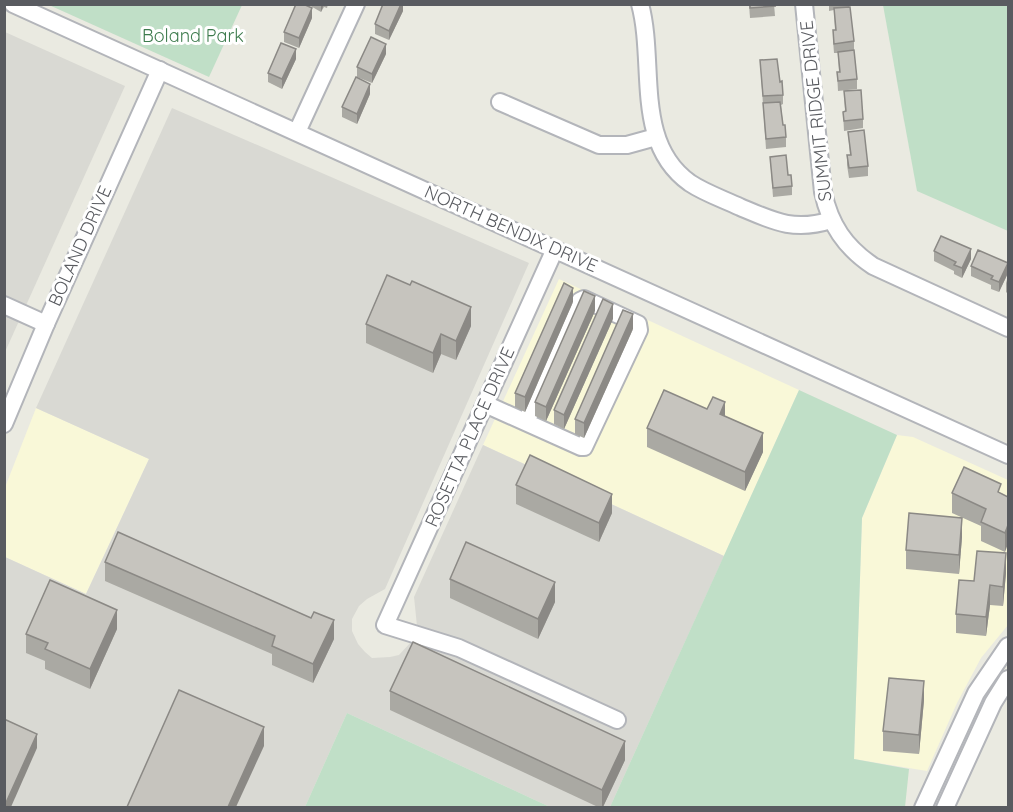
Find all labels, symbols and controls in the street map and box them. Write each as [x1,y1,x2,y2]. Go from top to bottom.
street label: SUMMIT RIDGE DRIVE [795,19,836,203]
park label: Boland Park [142,24,244,47]
street label: NORTH BENDIX DRIVE [421,180,601,277]
street label: BOLAND DRIVE [43,182,116,310]
street label: ROSETTA PLACE DRIVE [420,343,520,530]

